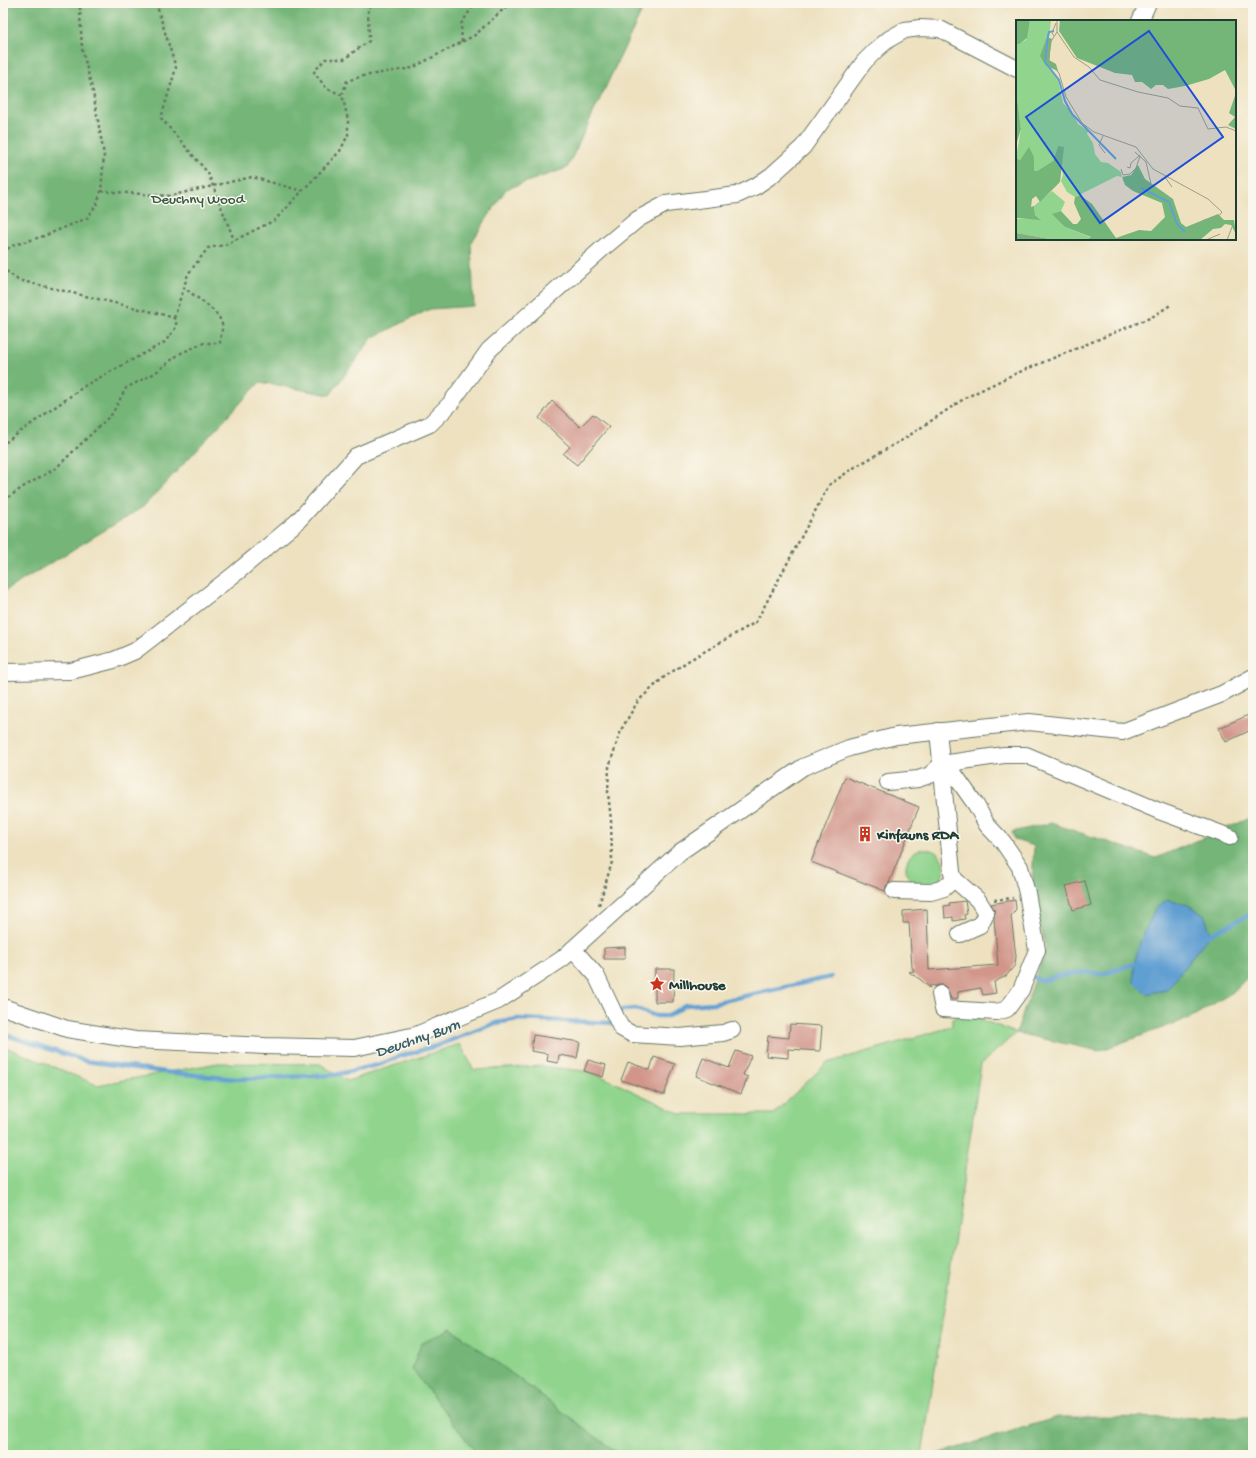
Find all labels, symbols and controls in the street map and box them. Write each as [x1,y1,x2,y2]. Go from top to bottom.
inset map [1016,20,1236,240]
park label: Deuchny Wood [151,191,246,209]
building icon: Kinfauns RDA [856,825,874,843]
place label: Kinfauns RDA [876,827,959,845]
place icon: Millhouse [648,975,666,993]
place label: Millhouse [669,977,727,995]
water label: Deuchny Burn [373,1017,463,1064]

